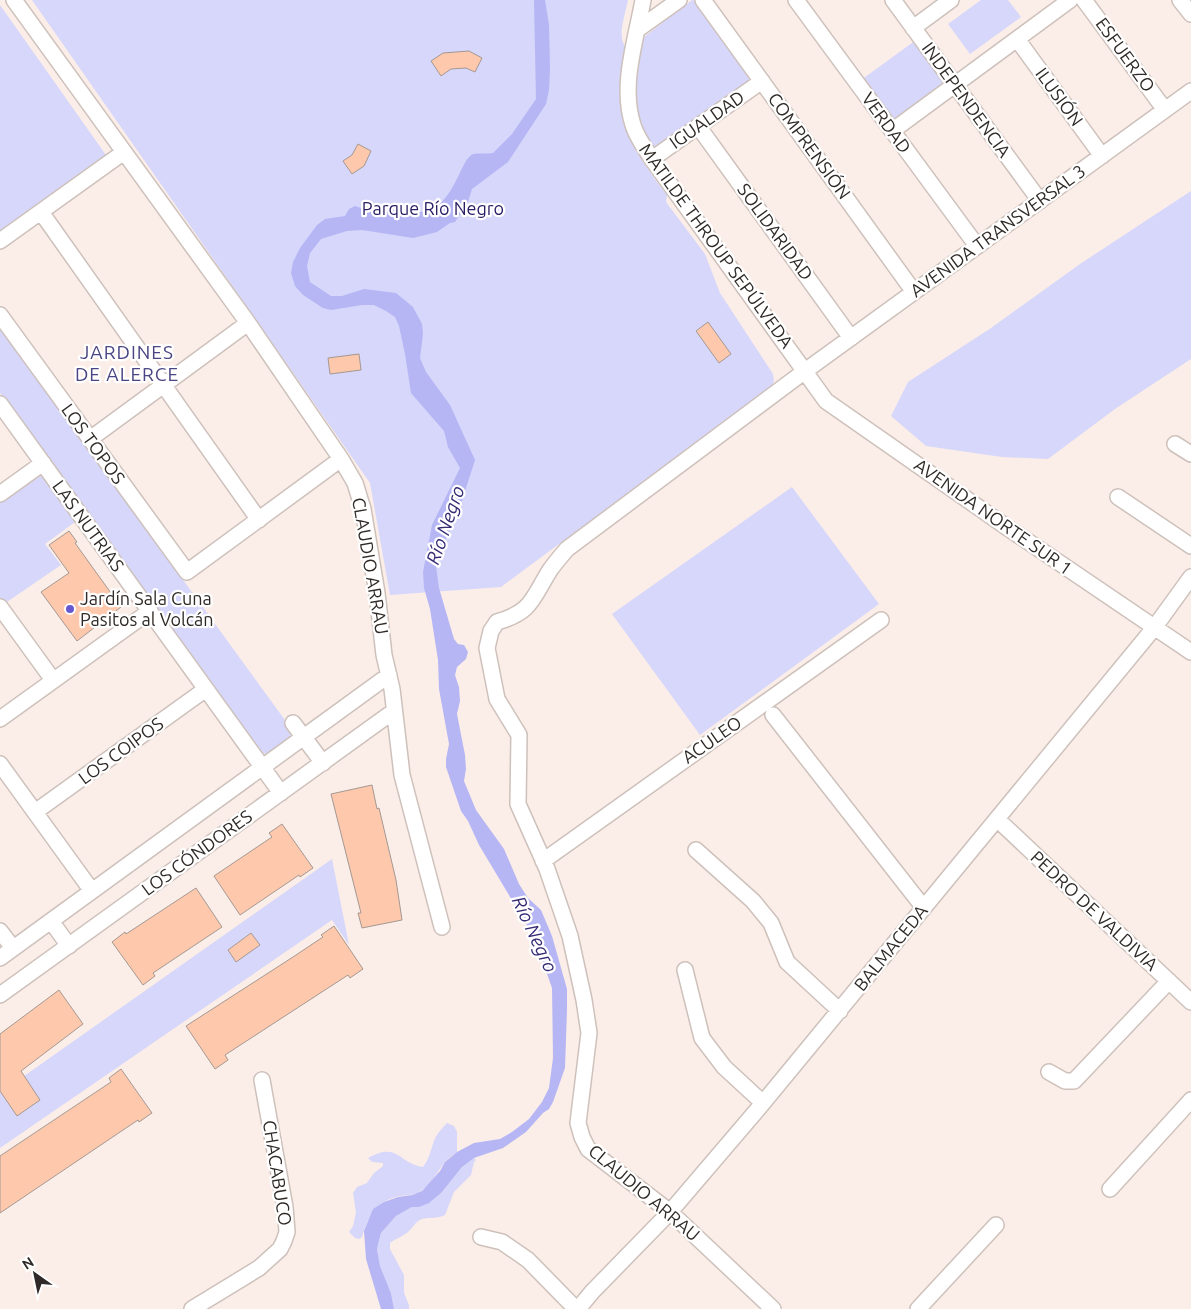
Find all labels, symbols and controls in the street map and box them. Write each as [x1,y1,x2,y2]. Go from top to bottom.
street label: ESFUERZO [1092,13,1159,95]
street label: INDEPENDENCIA [918,38,1015,161]
street label: ILUSIÓN [1032,63,1088,129]
street label: IGUALDAD [665,86,748,152]
street label: COMPRENSIÓN [765,88,856,202]
street label: VERDAD [858,88,915,156]
street label: MATILDE THROUP SEPÚLVEDA [636,139,799,352]
street label: AVENIDA TRANSVERSAL 3 [906,160,1089,300]
street label: SOLIDARIDAD [734,179,817,283]
park label: Parque Río Negro [362,198,504,218]
district label: JARDINES DE ALERCE [75,341,179,385]
street label: LOS TOPOS [58,400,130,487]
street label: AVENIDA NORTE SUR 1 [911,454,1076,578]
street label: LAS NUTRIAS [49,476,129,575]
water label: Río Negro [421,483,469,567]
street label: CLAUDIO ARRAU [349,496,393,636]
place label: Jardín Sala Cuna Pasitos al Volcán [80,588,214,629]
marker: Jardín Sala Cuna Pasitos al Volcán [64,603,76,615]
street label: ACULEO [678,712,745,767]
street label: LOS COIPOS [74,713,167,788]
street label: LOS CÓNDORES [137,805,255,899]
street label: PEDRO DE VALDIVIA [1027,846,1162,974]
water label: Río Negro [508,892,562,976]
street label: BALMACEDA [849,900,931,994]
street label: CHACABUCO [260,1119,296,1227]
street label: CLAUDIO ARRAU [585,1140,704,1244]
north arrow [10,1249,60,1299]
text: N [19,1254,37,1273]

